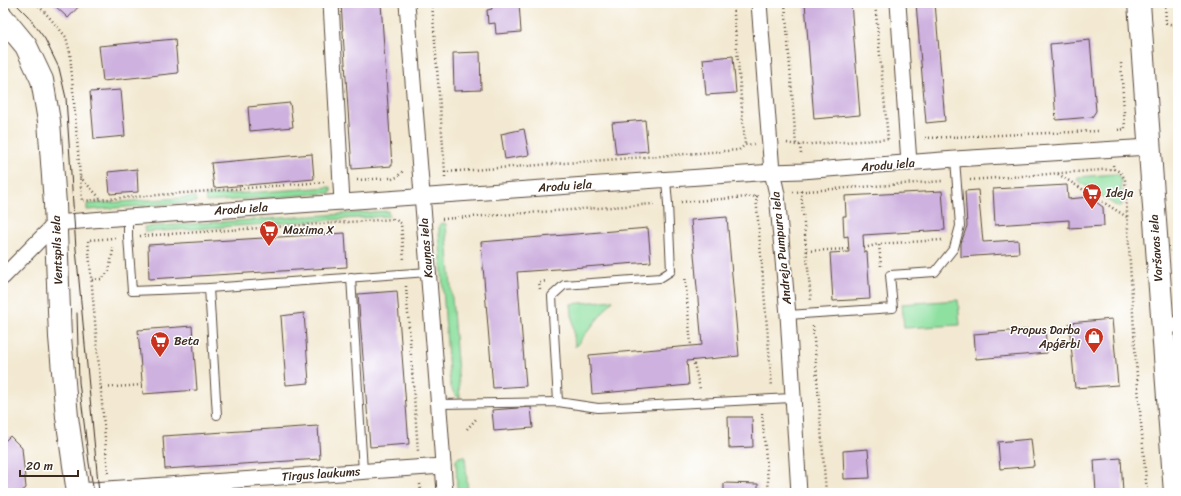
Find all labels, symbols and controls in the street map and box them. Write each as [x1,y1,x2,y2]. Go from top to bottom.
street label: Arodu iela [859,152,917,178]
street label: Arodu iela [536,173,594,199]
supermarket icon: Ideja [1081,182,1103,210]
place label: Ideja [1105,182,1134,204]
street label: Andreja Pumpura iela [764,189,798,307]
street label: Arodu iela [212,196,270,222]
street label: Ventspils iela [45,214,69,285]
street label: Varšavas iela [1143,214,1169,282]
street label: Kauņas iela [412,217,440,279]
supermarket icon: Maxima X [258,219,280,247]
place label: Maxima X [283,219,335,241]
place label: Propus Darba Apģērbi [1010,319,1081,355]
shop icon: Propus Darba Apģērbi [1083,326,1105,354]
supermarket icon: Beta [149,330,171,358]
place label: Beta [174,330,200,352]
scale bar [20,452,78,478]
text: 20 m [26,455,53,477]
street label: Tirgus laukums [281,460,362,488]

